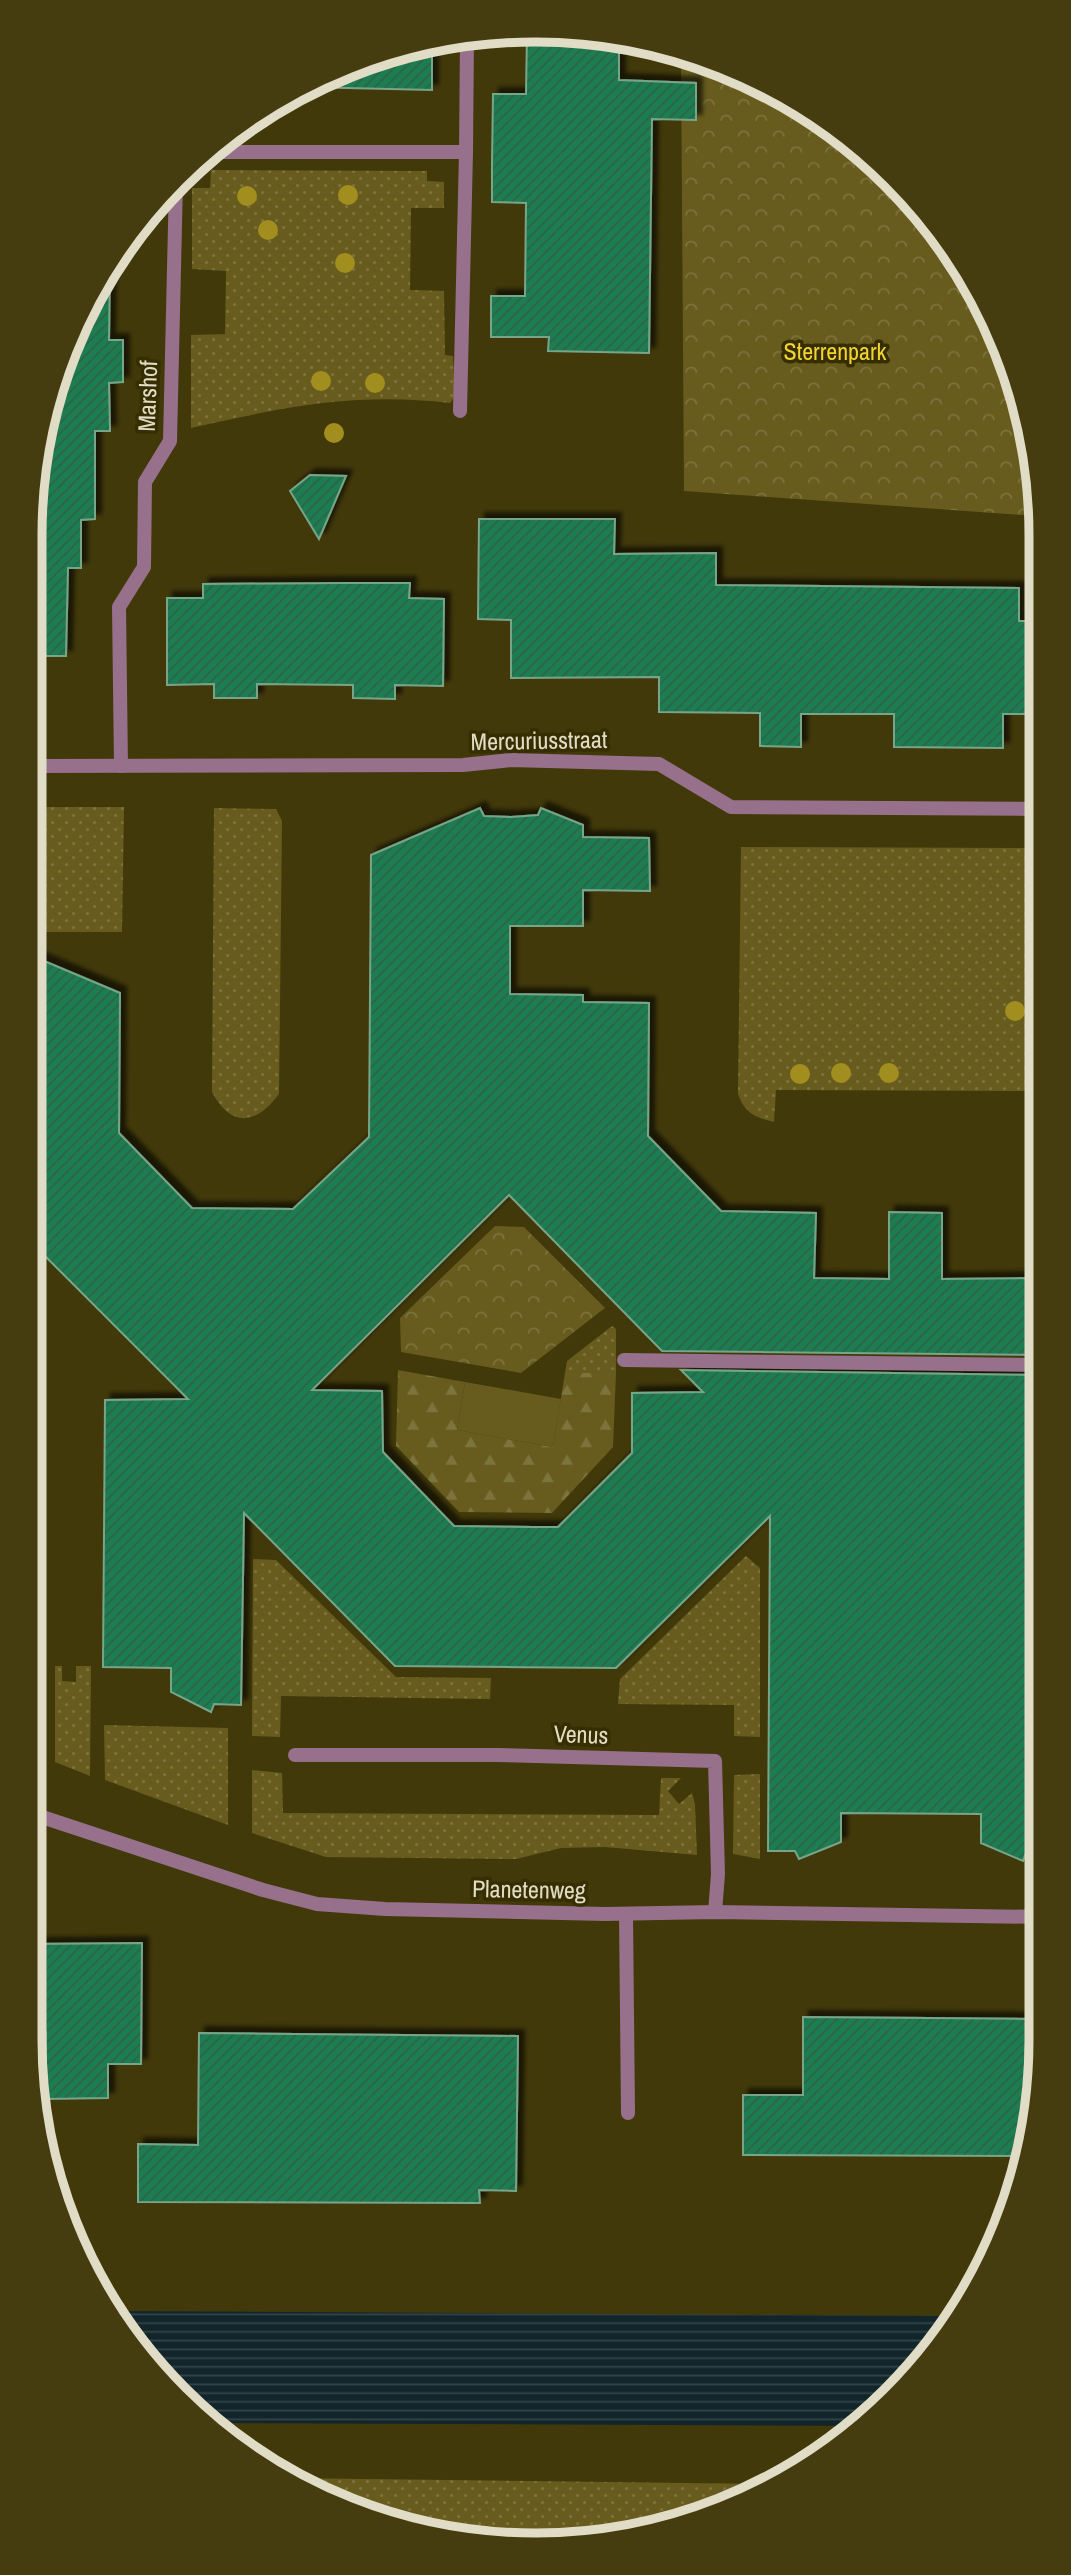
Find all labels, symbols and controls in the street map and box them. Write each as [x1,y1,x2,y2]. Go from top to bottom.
park label: Sterrenpark [784,335,887,367]
street label: Marshof [130,359,164,432]
street label: Mercuriusstraat [470,723,608,757]
street label: Venus [553,1717,609,1751]
street label: Planetenweg [472,1872,586,1906]

